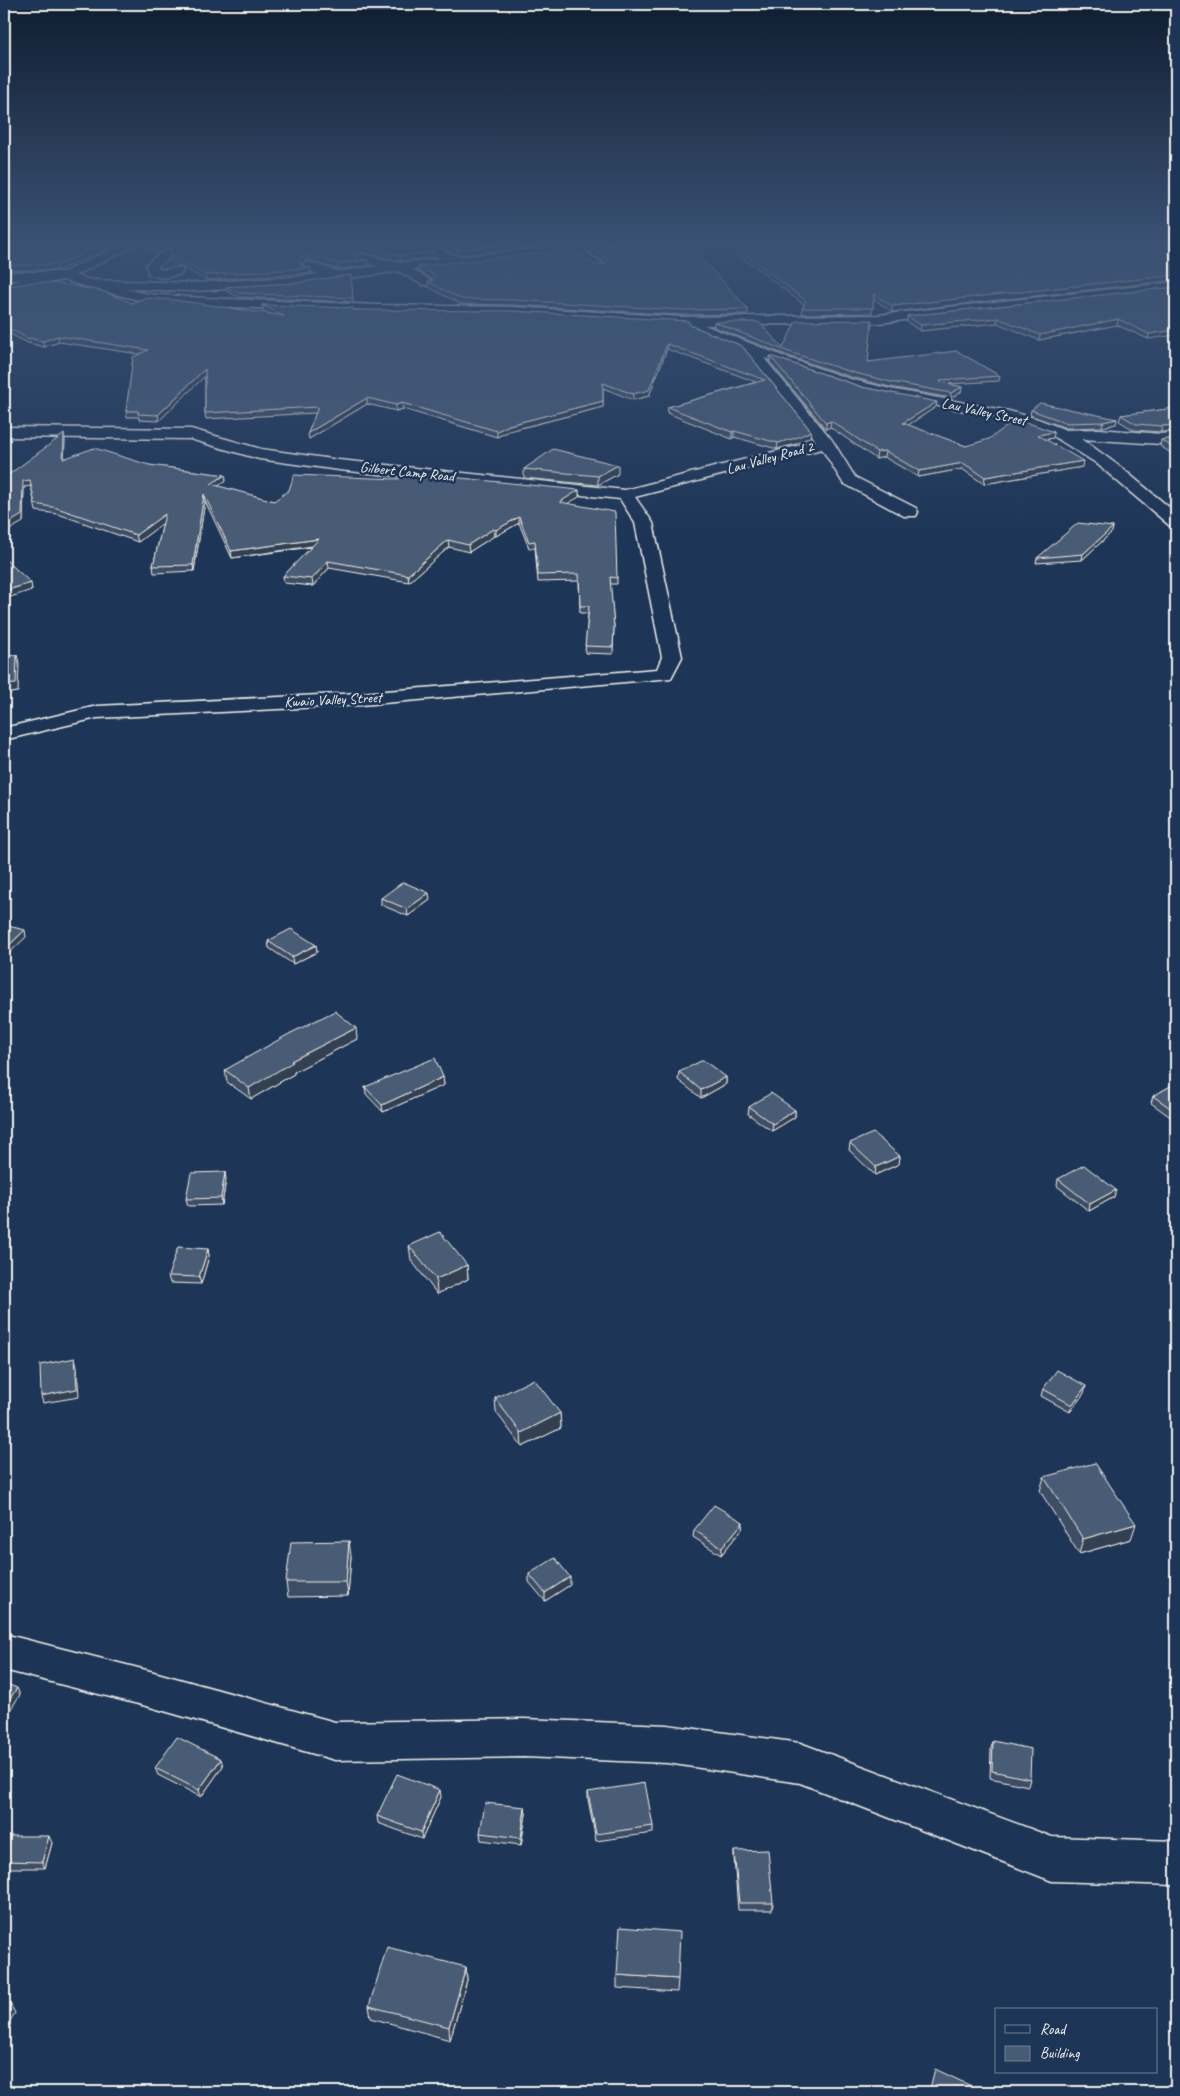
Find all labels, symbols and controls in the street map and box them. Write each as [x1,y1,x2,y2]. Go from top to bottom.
street label: Lau Valley Street [940,394,1030,431]
street label: Lau Valley Road 2 [724,437,817,479]
street label: Gilbert Camp Road [359,458,457,487]
street label: Kwaio Valley Street [284,688,384,712]
legend [995,2008,1158,2074]
text: Road [1040,2020,1067,2039]
text: Building [1040,2044,1080,2063]

